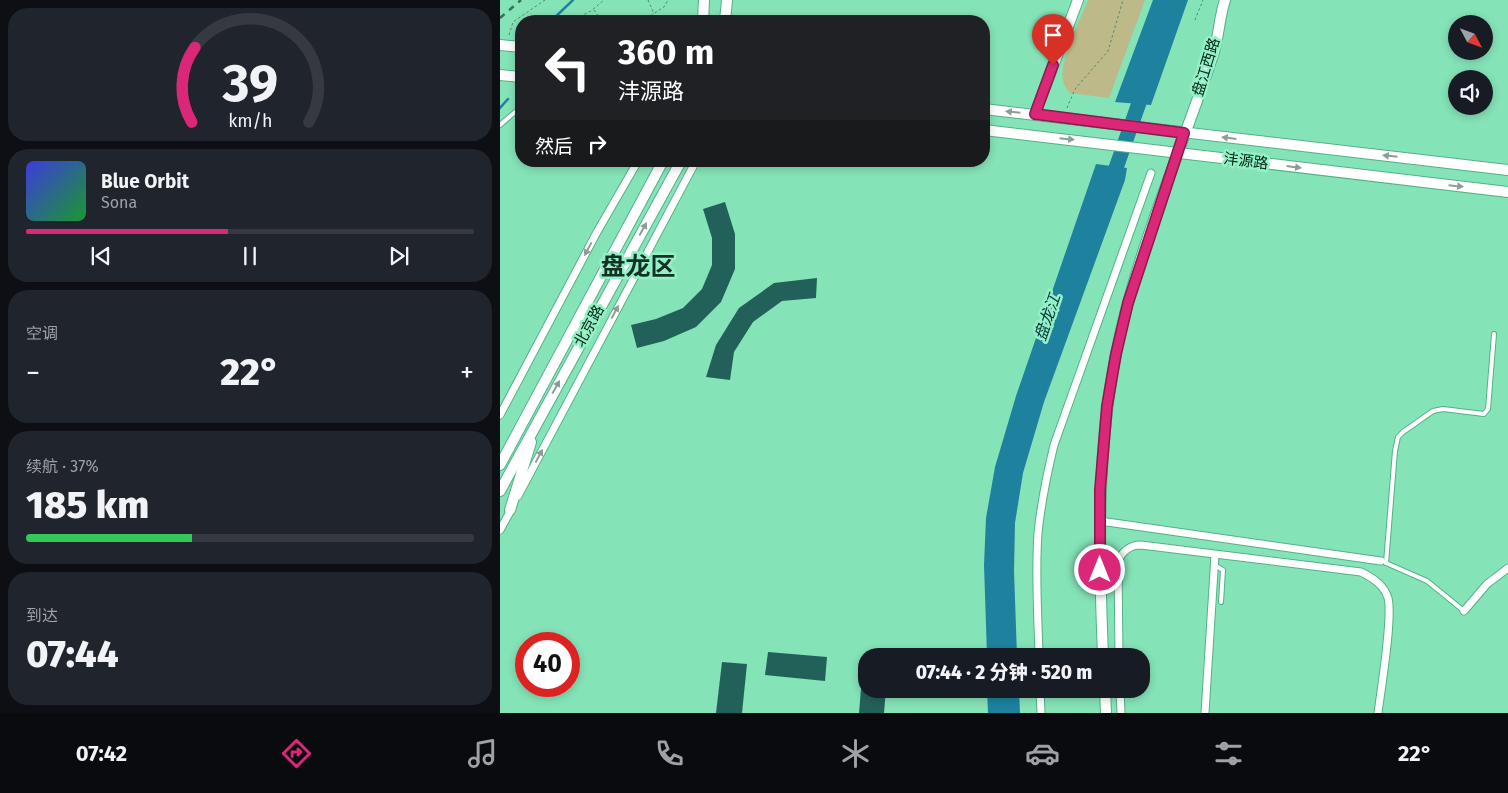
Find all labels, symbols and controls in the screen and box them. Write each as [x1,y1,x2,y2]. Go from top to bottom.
pin [1032,14,1074,65]
north arrow [1448,15,1492,60]
map controls [1448,15,1493,115]
icon: arrive [1039,21,1067,49]
text: 360 m [618,31,714,73]
icon: left [535,35,600,100]
street label: 盘江西路 [1189,36,1223,98]
text: 39 [221,52,278,115]
button: sound [1448,70,1493,115]
text: 沣源路 [618,78,684,105]
one-way arrow [1005,108,1021,116]
text: km/h [228,110,272,132]
icon: right [583,130,611,158]
one-way arrow [1220,134,1236,142]
text: 然后 [535,135,573,158]
one-way arrow [1059,135,1075,143]
street label: 沣源路 [1223,149,1269,173]
one-way arrow [1382,152,1398,160]
one-way arrow [1287,163,1303,171]
text: Blue Orbit [101,170,189,193]
one-way arrow [1448,183,1464,191]
text: Sona [101,193,137,212]
one-way arrow [639,222,647,236]
icon: previous [87,242,115,270]
icon: pause [236,242,264,270]
icon: next [385,242,413,270]
one-way arrow [584,242,592,256]
district label: 盘龙区 [600,252,676,282]
water label: 盘龙江 [1031,289,1065,343]
street label: 北京路 [570,302,608,350]
one-way arrow [611,306,620,319]
text: 空调 [26,324,58,343]
text: 22° [220,349,280,395]
text: − [26,356,40,389]
text: + [460,356,474,389]
one-way arrow [552,379,560,394]
one-way arrow [535,449,543,463]
text: 续航 · 37% [26,457,99,476]
text: 185 km [26,482,149,528]
position arrow [1073,543,1125,595]
text: 到达 [26,606,58,625]
text: 07:44 [26,631,119,677]
speed limit sign: 40 [515,632,580,697]
text: 07:44 · 2 分钟 · 520 m [916,661,1092,684]
icon: directions [279,736,314,771]
icon: music [465,736,500,771]
icon: phone [652,736,687,771]
icon: climate [838,736,873,771]
icon: car [1025,736,1060,771]
icon: filters [1211,736,1246,771]
text: 07:42 [76,740,127,767]
text: 22° [1398,740,1432,767]

